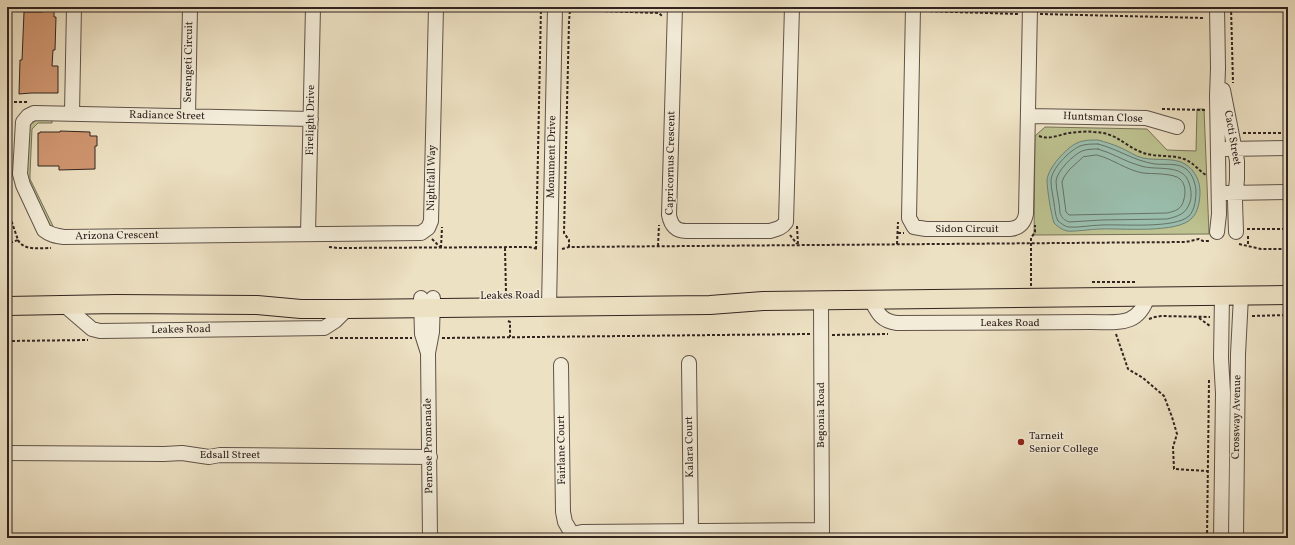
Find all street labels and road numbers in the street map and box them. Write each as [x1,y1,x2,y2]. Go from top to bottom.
street label: Serengeti Circuit [181,21,197,103]
street label: Firelight Drive [303,85,319,155]
street label: Radiance Street [129,108,205,124]
street label: Huntsman Close [1063,109,1143,127]
street label: Cacti Street [1220,109,1244,167]
street label: Capricornus Crescent [663,111,679,215]
street label: Monument Drive [544,115,560,199]
street label: Nightfall Way [424,145,440,211]
street label: Sidon Circuit [935,222,999,237]
street label: Arizona Crescent [75,228,159,244]
street label: Leakes Road [480,288,540,304]
street label: Leakes Road [980,316,1040,331]
street label: Leakes Road [151,322,211,338]
street label: Crossway Avenue [1229,375,1245,459]
street label: Begonia Road [814,382,829,448]
street label: Penrose Promenade [421,398,437,494]
street label: Fairlane Court [554,415,570,485]
street label: Kalara Court [682,416,698,478]
street label: Edsall Street [200,448,260,463]

